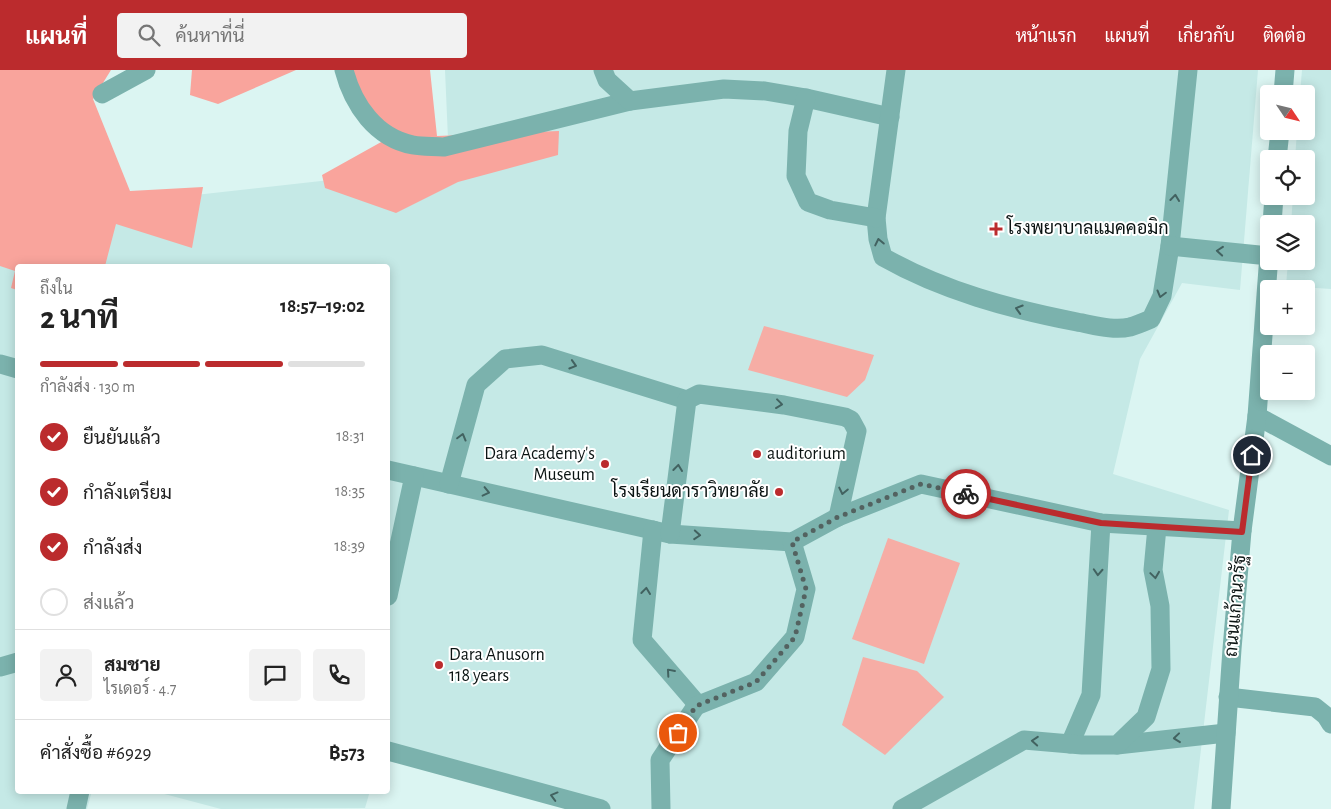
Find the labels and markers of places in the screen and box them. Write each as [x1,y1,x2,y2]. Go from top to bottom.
place label: โรงพยาบาลแมคคอมิก [1006,215,1169,238]
marker: โรงพยาบาลแมคคอมิก [989,222,1003,236]
pin [1231,434,1273,476]
place label: Dara Academy's Museum [484,445,595,484]
place label: auditorium [767,445,846,463]
marker: auditorium [751,448,763,460]
marker: Dara Academy's Museum [599,458,611,470]
place label: โรงเรียนดาราวิทยาลัย [611,478,769,501]
marker: โรงเรียนดาราวิทยาลัย [773,486,785,498]
place label: Dara Anusorn 118 years [449,646,545,685]
marker: Dara Anusorn 118 years [433,659,445,671]
pin [657,712,699,754]

